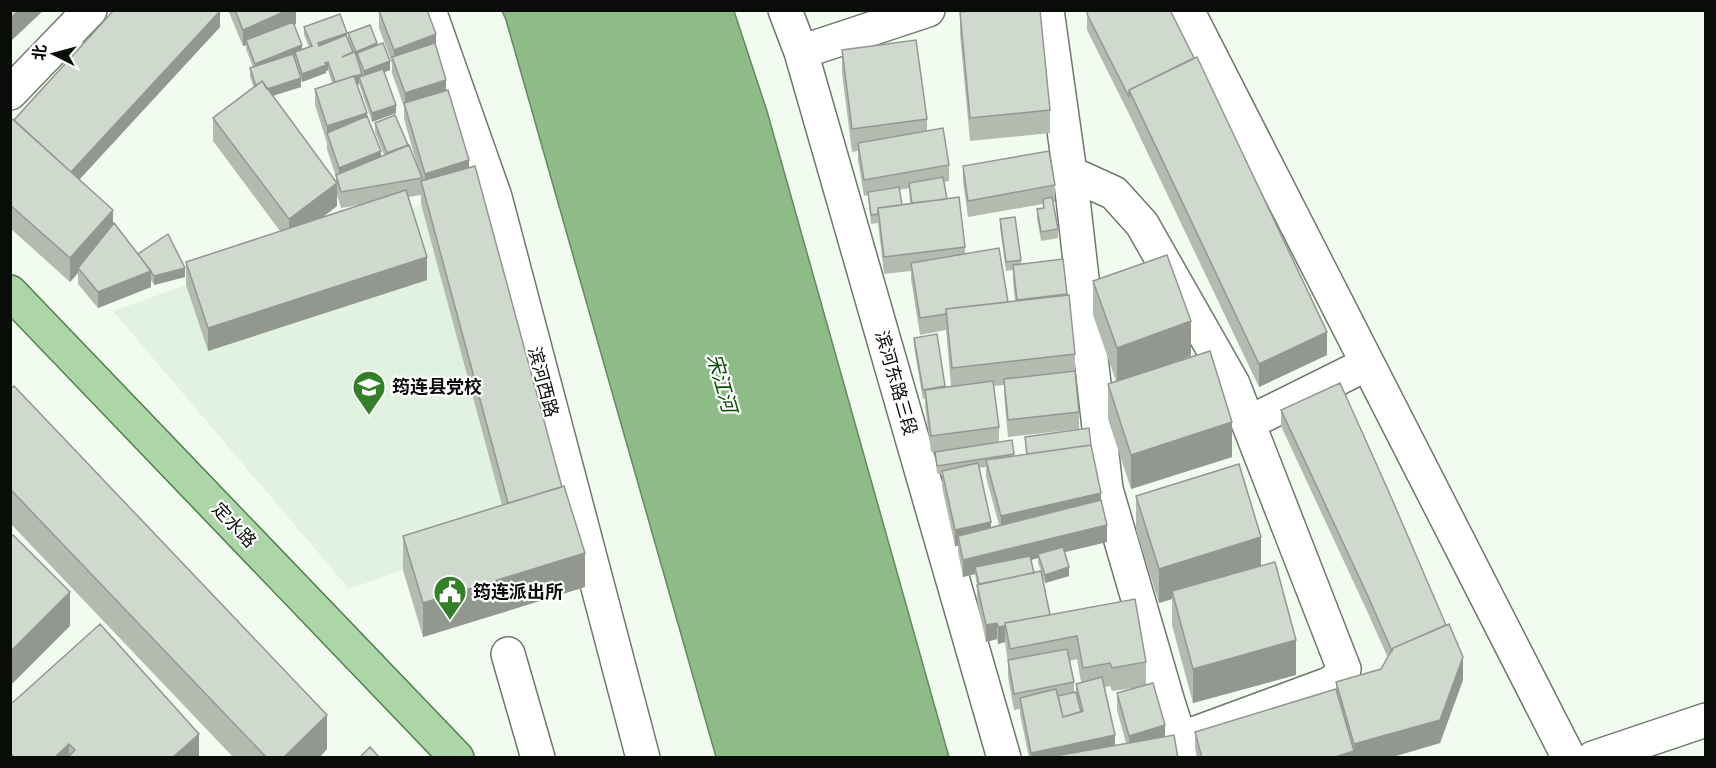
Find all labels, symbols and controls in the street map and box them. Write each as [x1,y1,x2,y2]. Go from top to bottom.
north arrow [24,24,84,84]
text: 北 [29,44,50,61]
street label: 滨河东路三段 [871,328,921,438]
street label: 滨河西路 [523,344,563,420]
water label: 宋江河 [702,351,743,419]
school or university icon: 筠连县党校 [351,369,387,416]
place label: 筠连县党校 [392,376,482,398]
street label: 定水路 [207,498,261,552]
public building icon: 筠连派出所 [432,574,468,621]
place label: 筠连派出所 [473,581,563,603]

